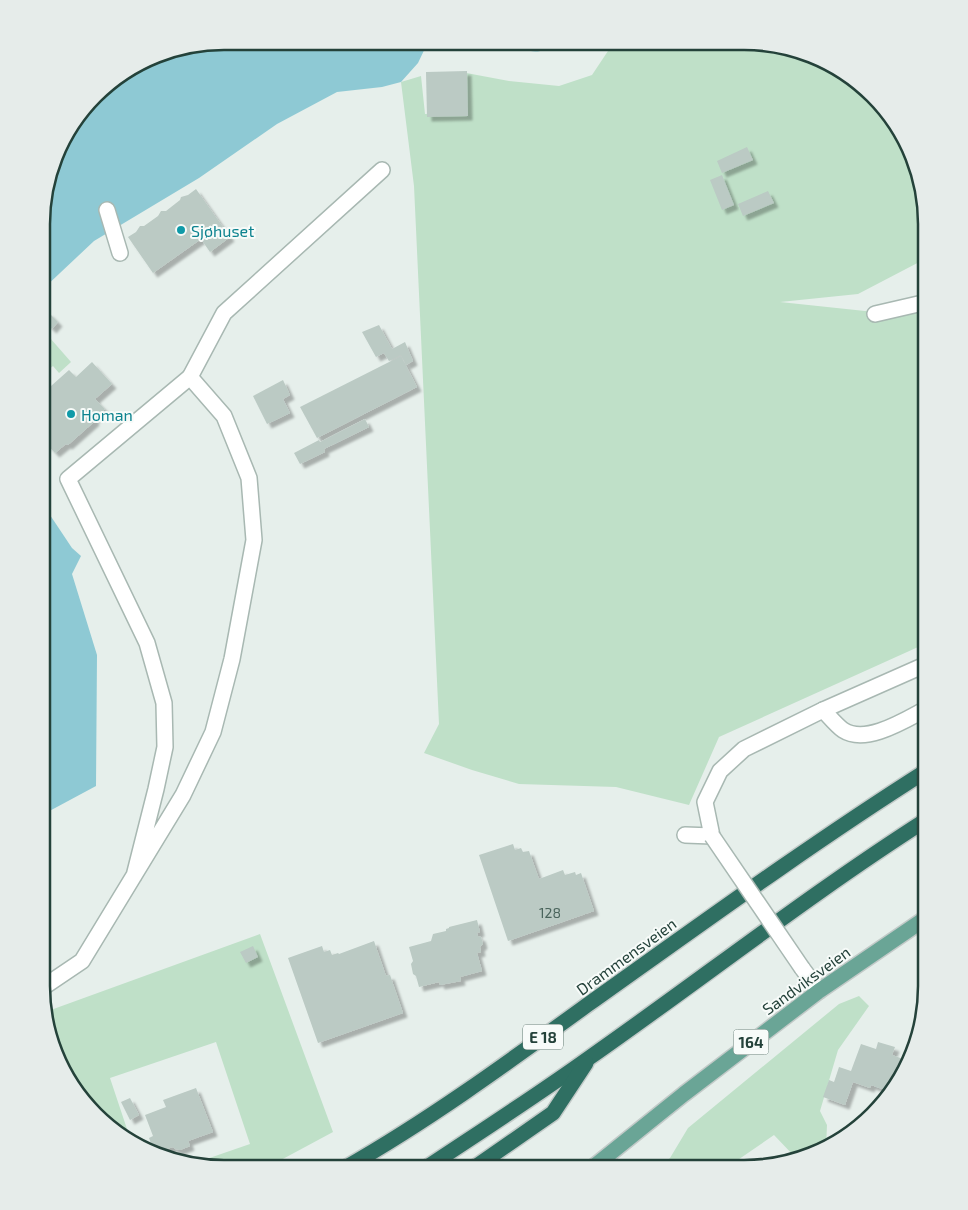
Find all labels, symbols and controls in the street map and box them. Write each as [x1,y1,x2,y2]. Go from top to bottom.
place label: Sjøhuset [191,221,254,241]
marker: Sjøhuset [175,224,187,236]
place label: Homan [81,405,133,424]
marker: Homan [65,408,77,420]
house number: 128 [539,904,561,921]
street label: Drammensveien [572,913,680,999]
street label: Sandviksveien [758,942,854,1018]
road number: E 18 [523,1024,563,1050]
road number: 164 [734,1030,768,1054]

